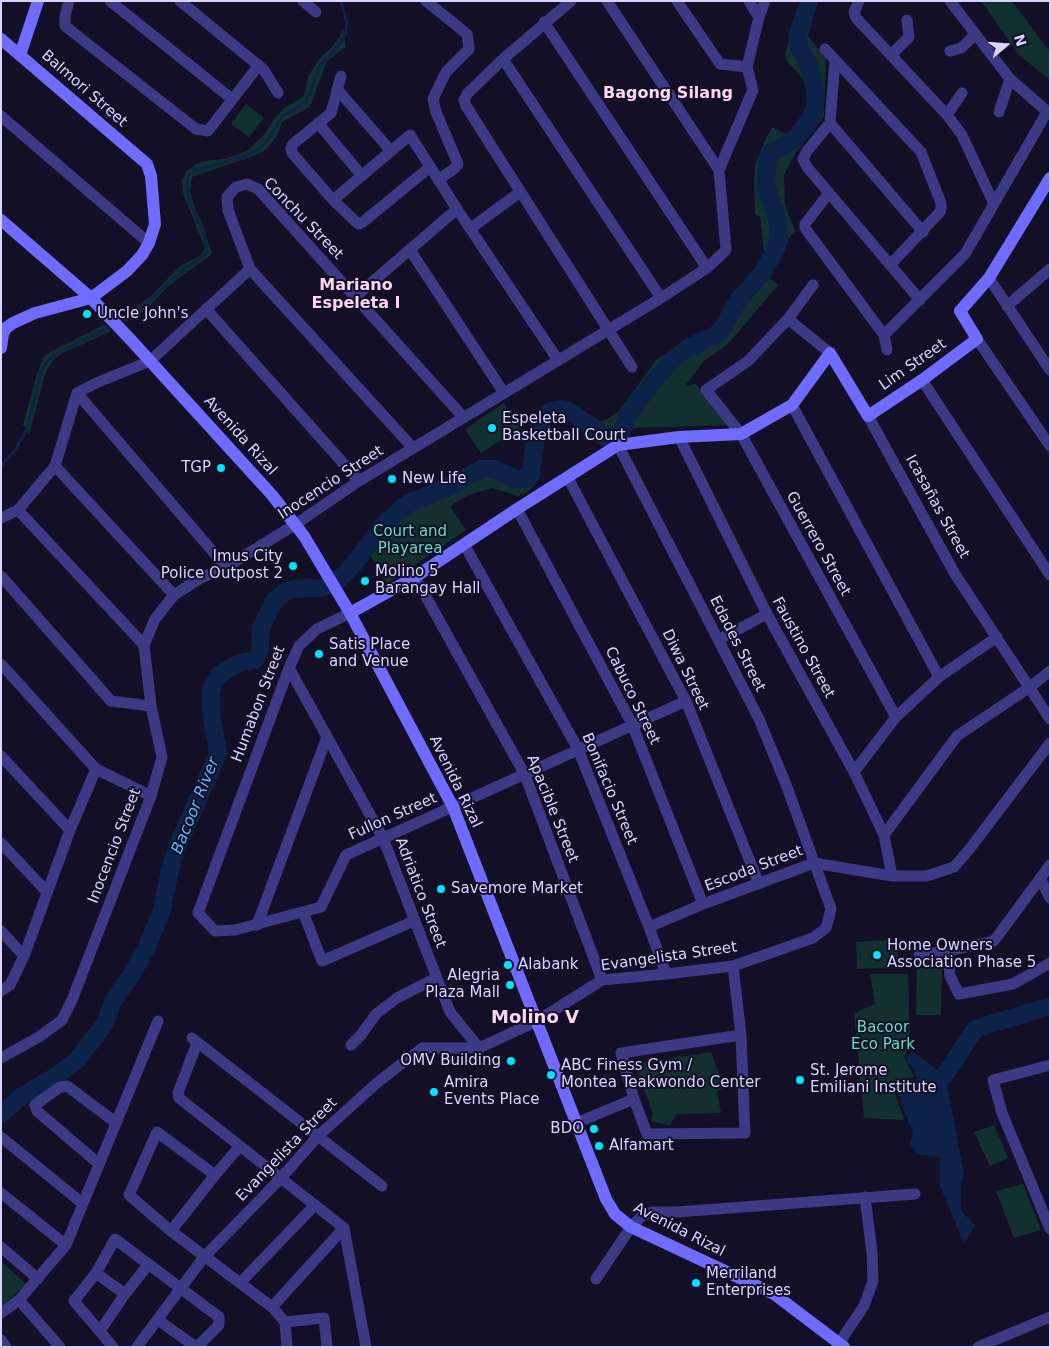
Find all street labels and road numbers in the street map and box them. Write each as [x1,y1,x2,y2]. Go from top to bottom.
street label: Balmori Street [37,47,131,131]
street label: Conchu Street [259,174,347,264]
street label: Lim Street [876,335,950,395]
street label: Avenida Rizal [200,393,280,479]
street label: Inocencio Street [275,442,387,524]
street label: Icasañas Street [901,452,973,562]
street label: Guerrero Street [782,489,854,599]
street label: Edades Street [705,593,769,695]
street label: Faustino Street [768,594,838,702]
street label: Diwa Street [658,627,712,713]
street label: Humabon Street [229,643,289,765]
street label: Cabuco Street [601,644,663,748]
street label: Bonifacio Street [577,730,641,848]
street label: Avenida Rizal [425,733,485,831]
street label: Apacible Street [522,752,582,866]
street label: Inocencio Street [85,786,145,906]
street label: Fullon Street [346,790,440,844]
street label: Adriatico Street [391,835,449,951]
street label: Escoda Street [702,842,806,896]
street label: Evangelista Street [600,939,738,975]
street label: Evangelista Street [233,1094,341,1206]
street label: Avenida Rizal [630,1199,728,1261]

